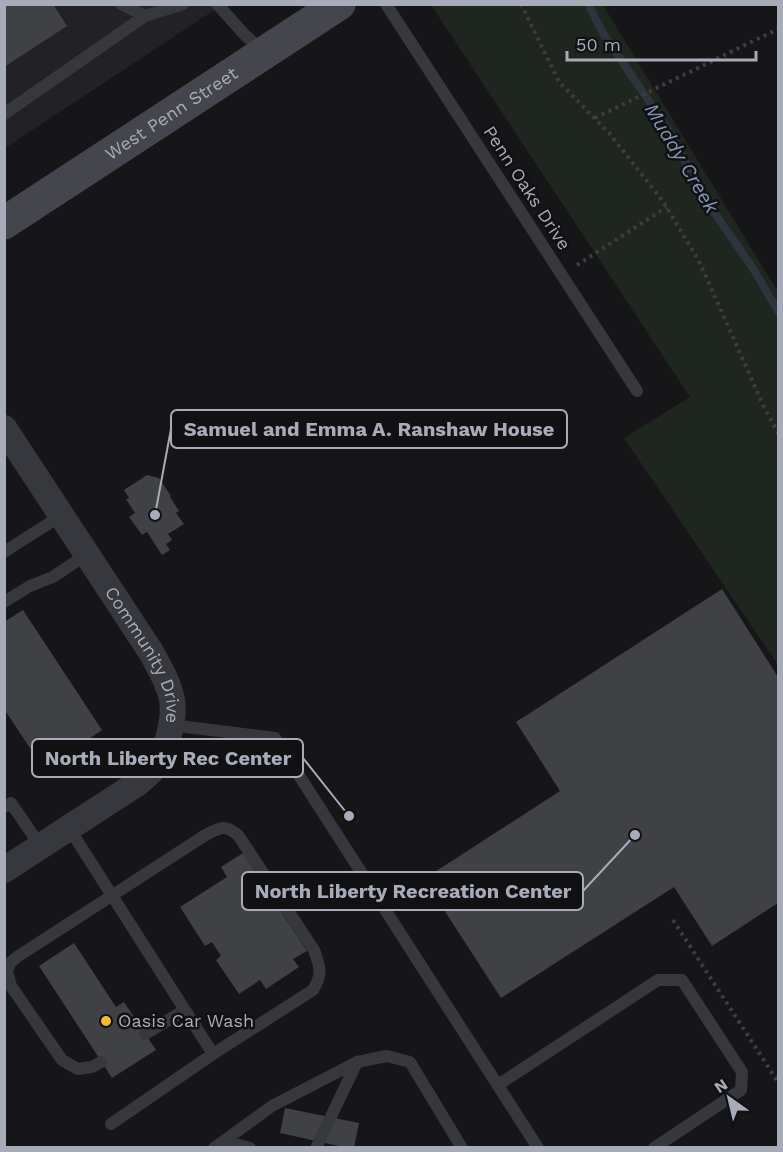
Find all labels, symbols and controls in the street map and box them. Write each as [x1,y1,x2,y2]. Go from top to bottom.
scale bar [567,24,756,62]
text: 50 m [576,34,621,55]
street label: West Penn Street [101,62,242,164]
water label: Muddy Creek [640,99,725,218]
street label: Penn Oaks Drive [479,122,575,254]
callout: Samuel and Emma A. Ranshaw House [171,410,567,448]
text: Samuel and Emma A. Ranshaw House [184,417,554,441]
street label: Community Drive [101,583,184,724]
callout: North Liberty Rec Center [32,739,303,777]
text: North Liberty Rec Center [45,746,292,770]
callout: North Liberty Recreation Center [242,872,583,910]
text: North Liberty Recreation Center [255,879,572,903]
place label: Oasis Car Wash [118,1010,254,1031]
marker: Oasis Car Wash [99,1014,113,1028]
north arrow [699,1068,759,1128]
text: N [711,1075,731,1097]

